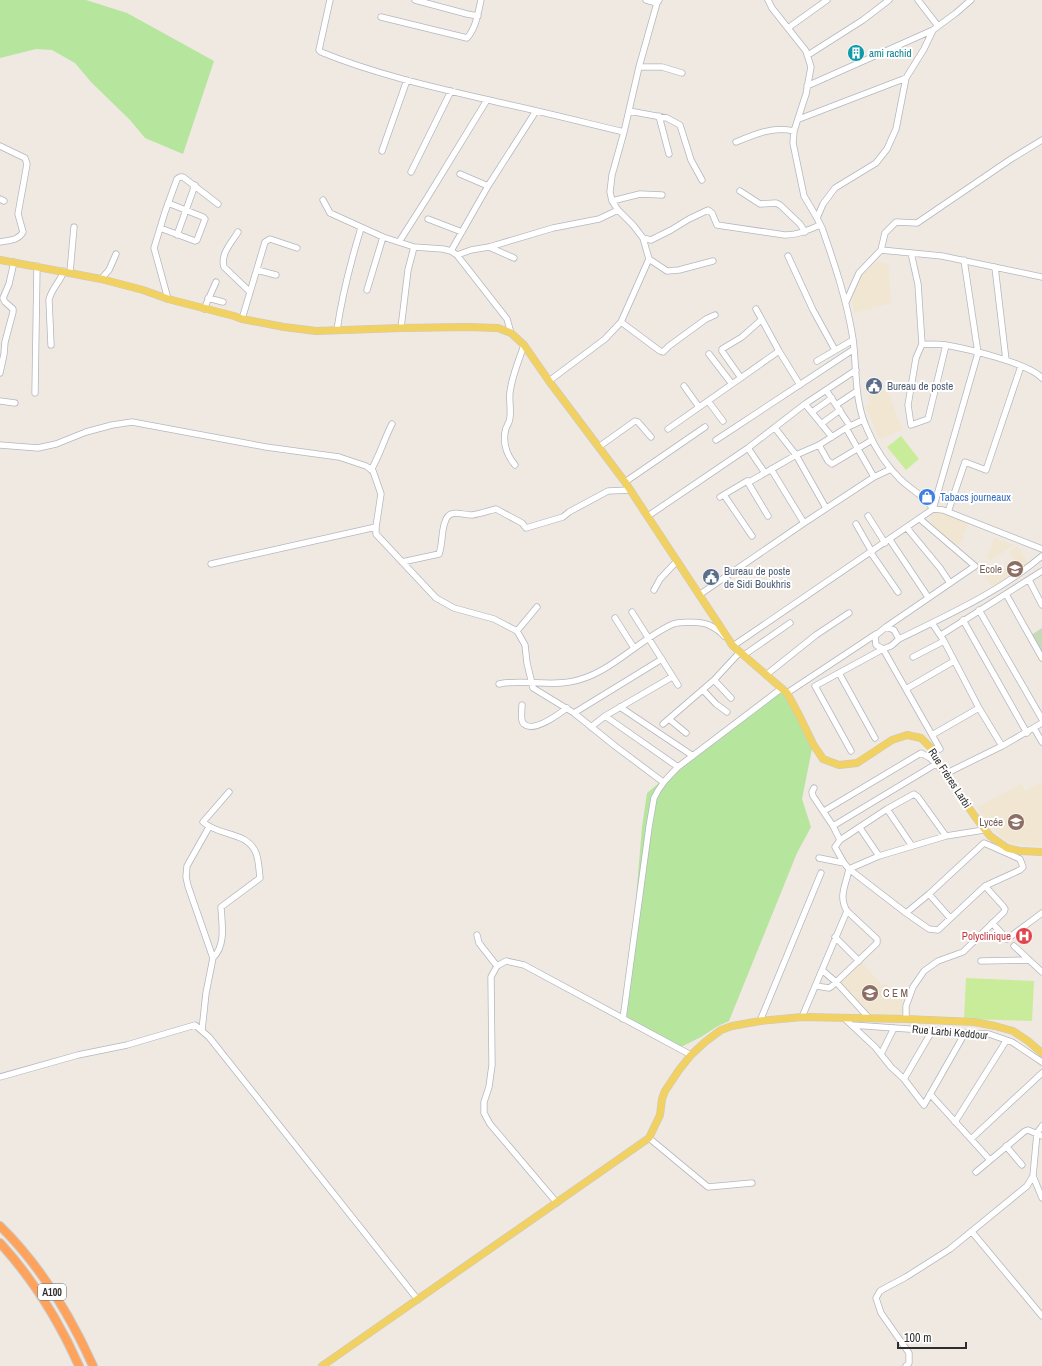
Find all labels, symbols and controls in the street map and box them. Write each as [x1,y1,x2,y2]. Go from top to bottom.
building icon: ami rachid [846,43,866,63]
place label: ami rachid [869,46,912,60]
public building icon: Bureau de poste [864,376,884,396]
place label: Bureau de poste [887,379,953,393]
shop icon: Tabacs journeaux [917,487,937,507]
place label: Tabacs journeaux [940,490,1011,504]
school or university icon: Ecole [1005,559,1025,579]
place label: Ecole [979,562,1002,576]
place label: Bureau de poste de Sidi Boukhris [724,564,791,591]
public building icon: Bureau de poste de Sidi Boukhris [701,567,721,587]
street label: Rue Frères Larbi [926,746,974,810]
school or university icon: Lycée [1006,812,1026,832]
place label: Lycée [979,815,1003,829]
hospital icon: Polyclinique [1014,926,1034,946]
place label: Polyclinique [962,929,1011,943]
school or university icon: C E M [860,983,880,1003]
place label: C E M [883,986,908,1000]
street label: Rue Larbi Keddour [911,1022,989,1042]
road number: A100 [38,1284,66,1300]
scale bar [898,1324,966,1350]
text: 100 m [904,1330,931,1346]

